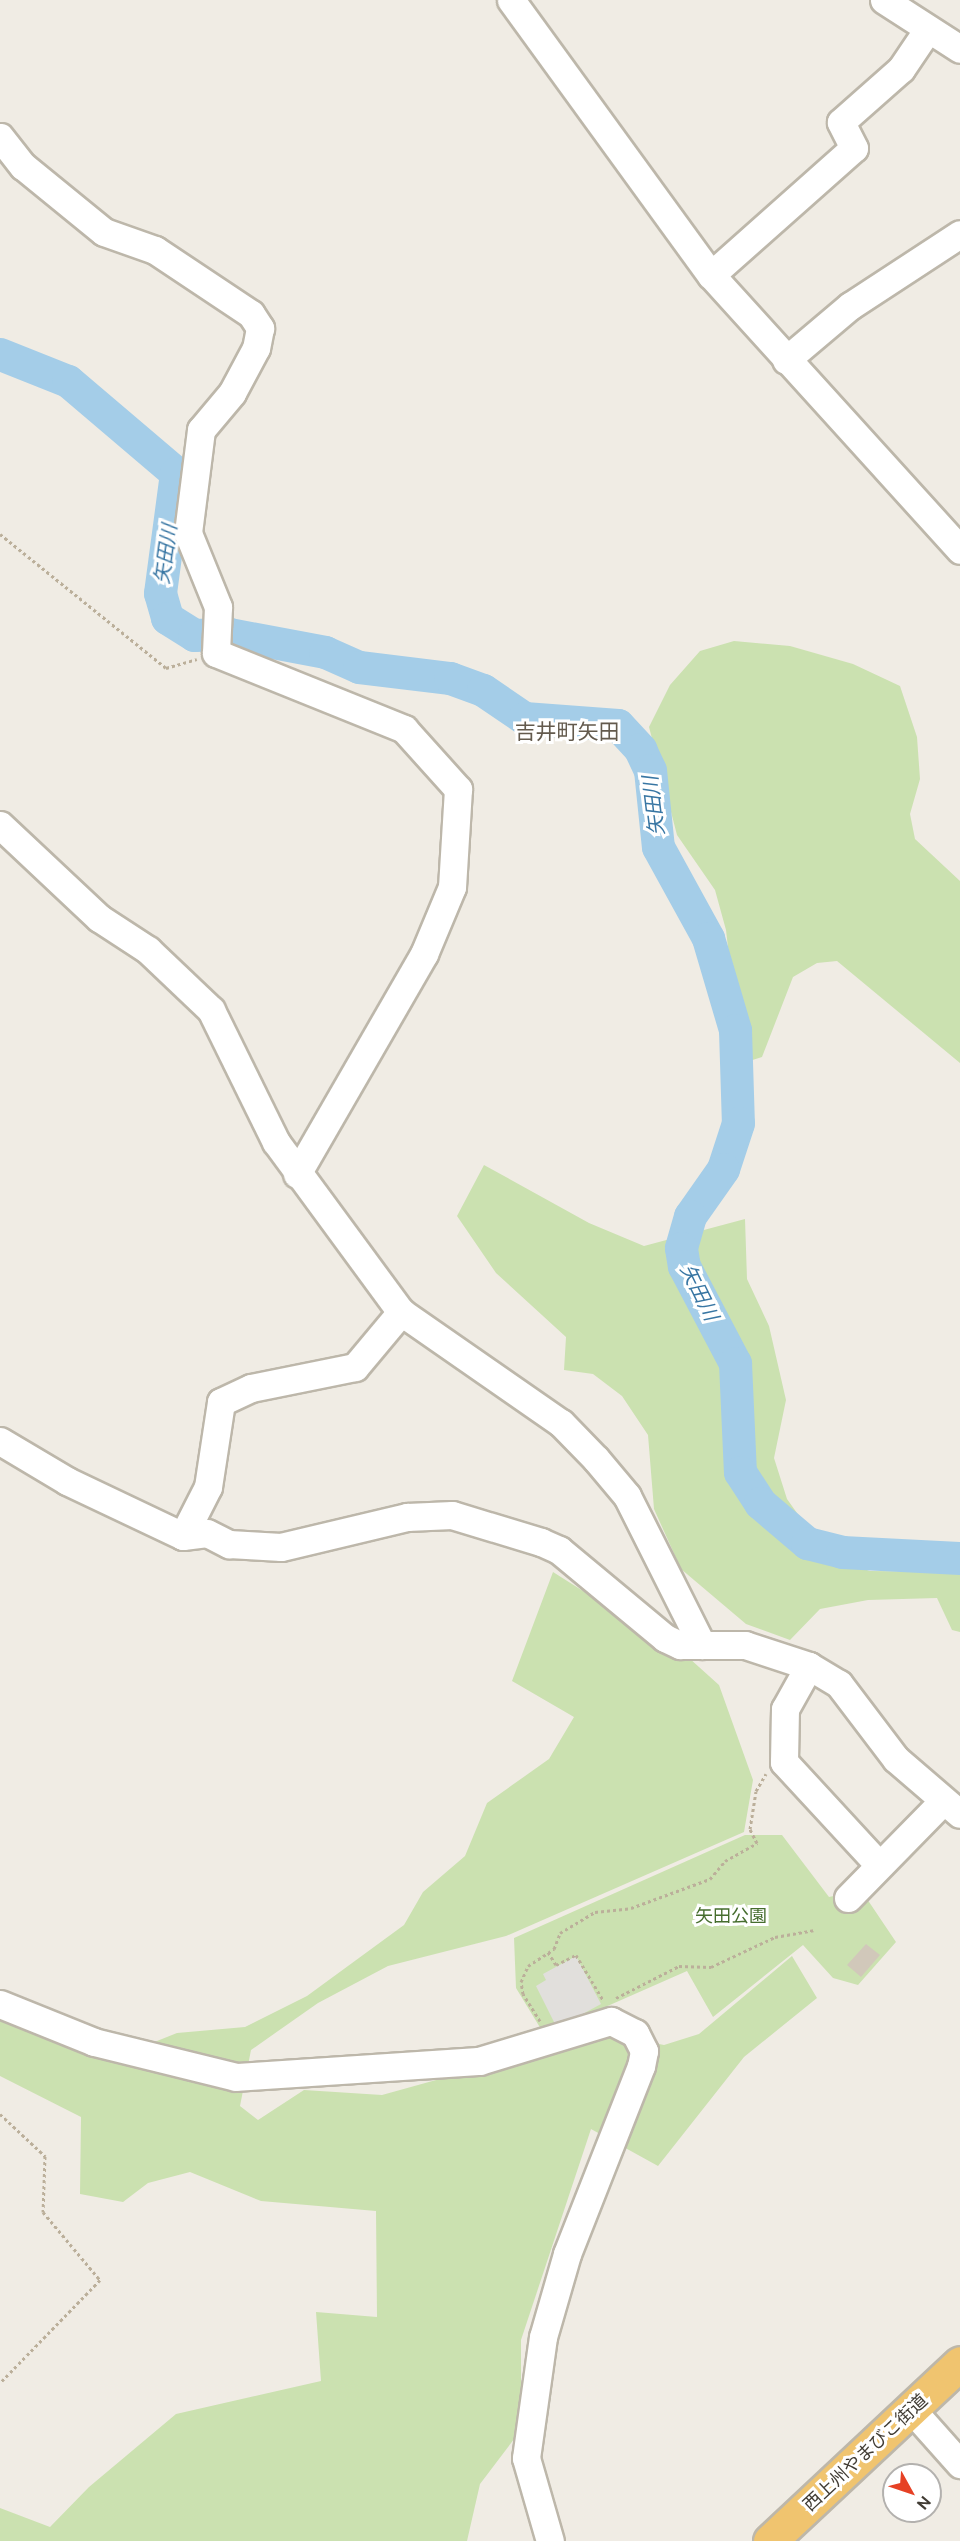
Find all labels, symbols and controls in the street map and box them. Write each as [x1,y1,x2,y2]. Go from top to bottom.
water label: 矢田川 [149,523,181,585]
district label: 吉井町矢田 [515,718,619,744]
water label: 矢田川 [637,775,669,837]
water label: 矢田川 [676,1260,724,1324]
park label: 矢田公園 [695,1904,767,1926]
street label: 西上州やまびこ街道 [798,2389,932,2515]
north arrow [882,2463,942,2523]
text: N [914,2493,935,2514]

